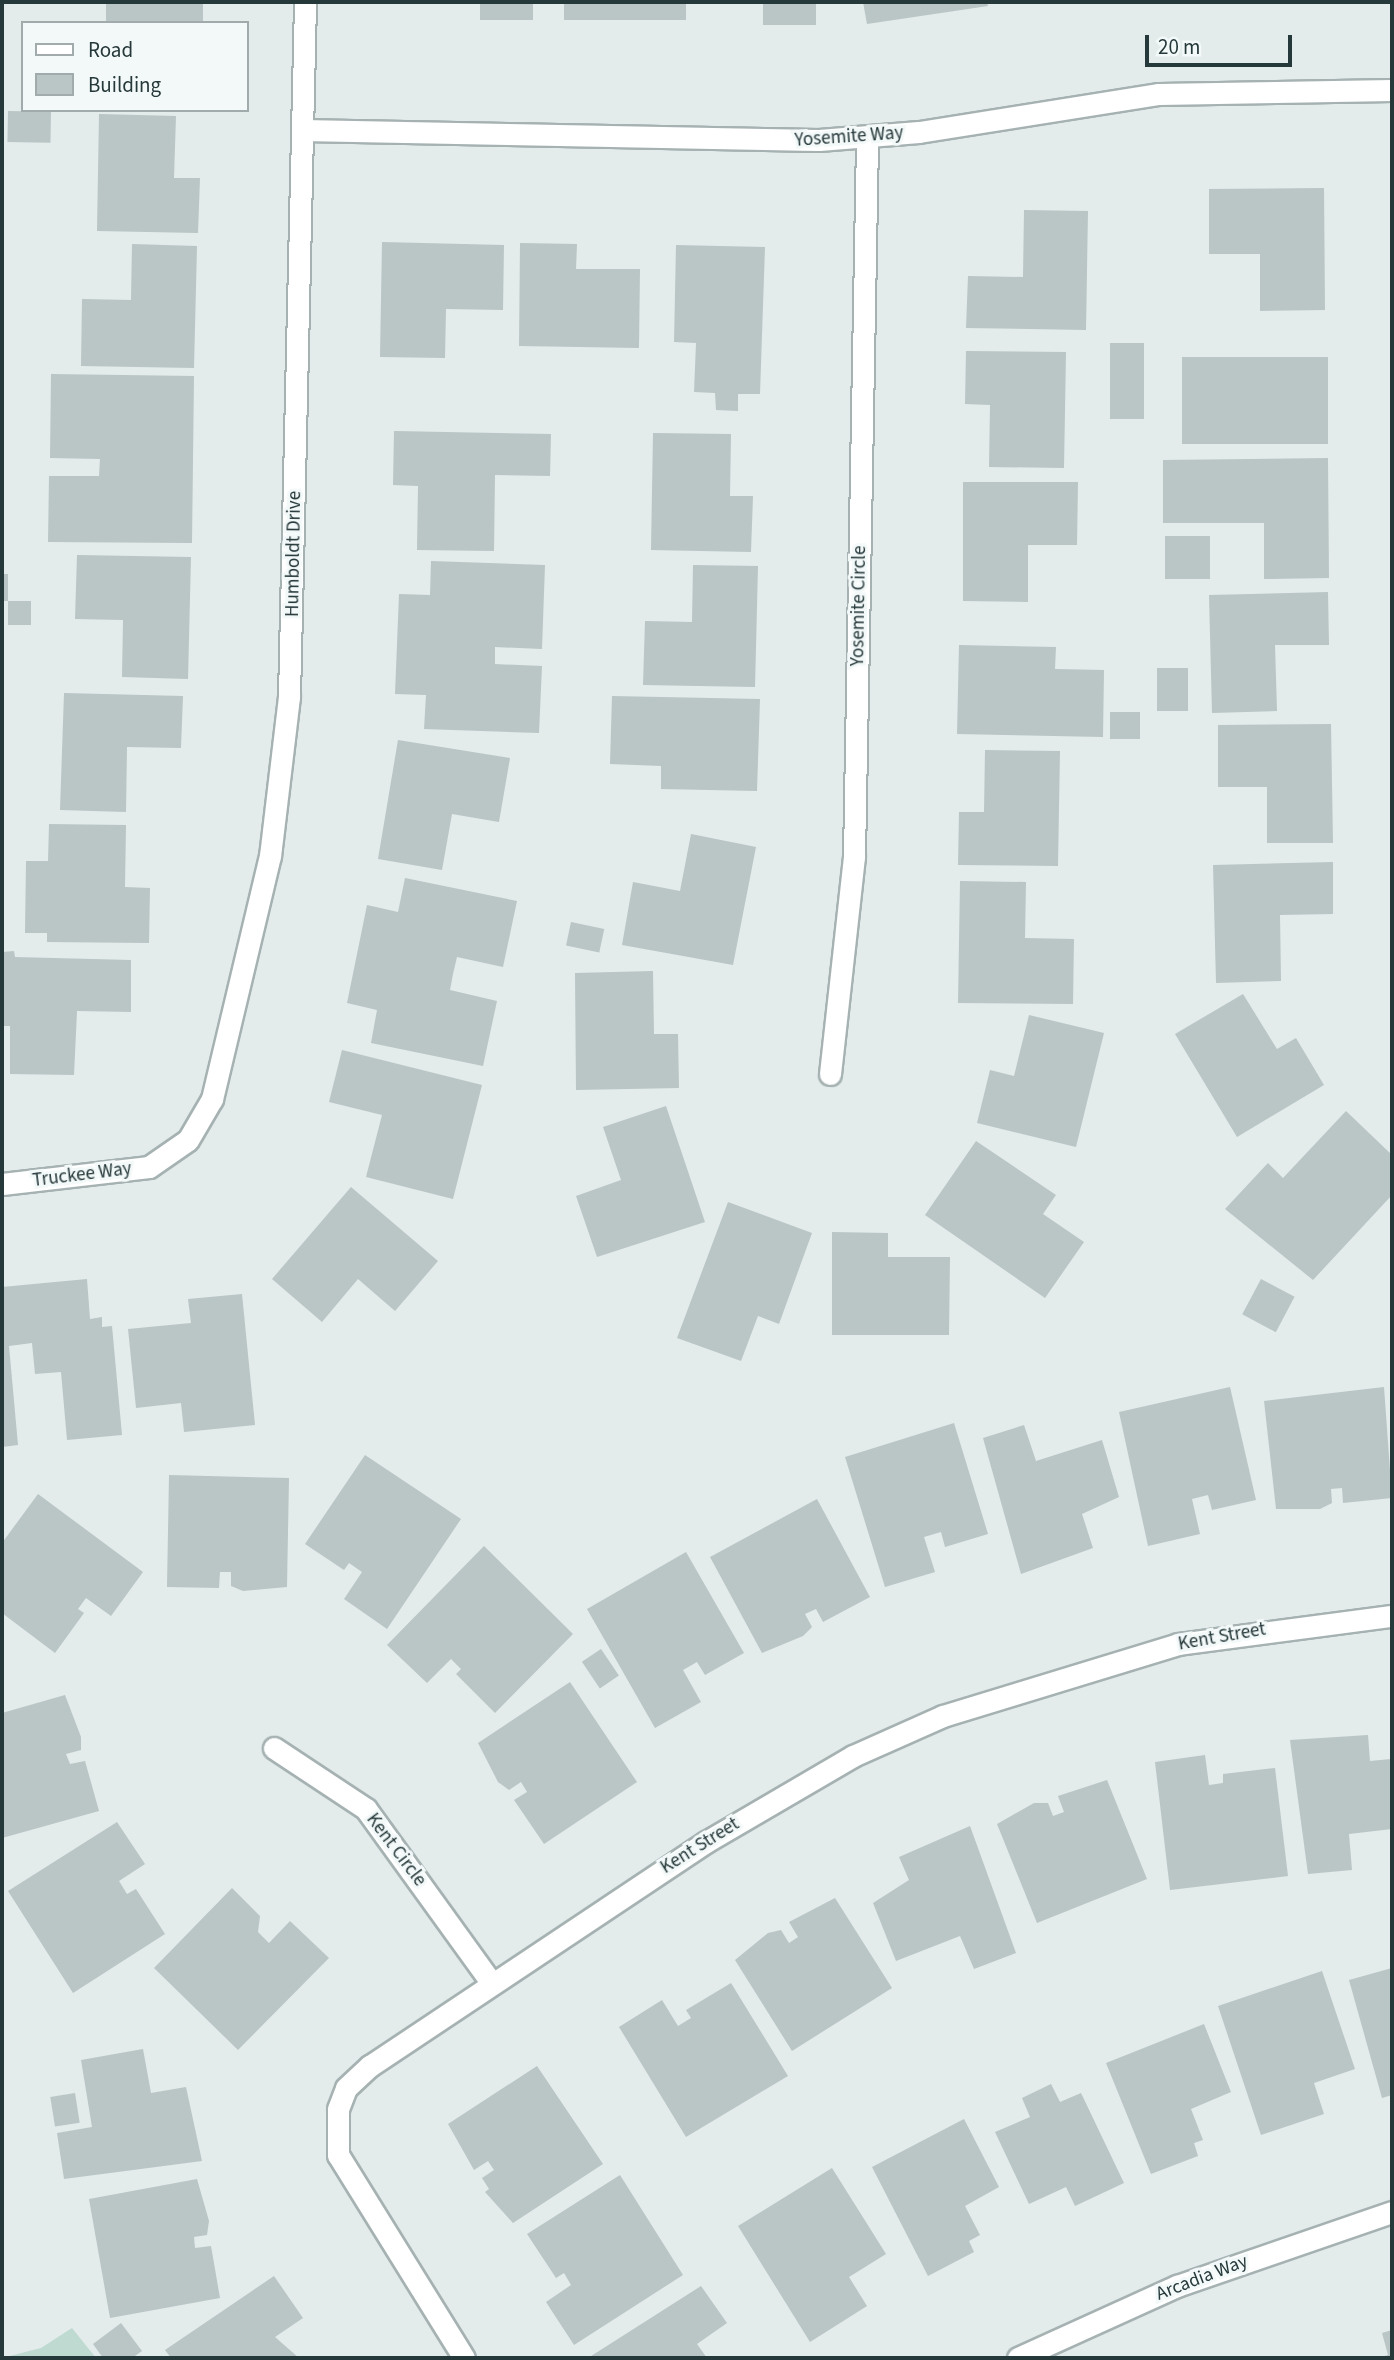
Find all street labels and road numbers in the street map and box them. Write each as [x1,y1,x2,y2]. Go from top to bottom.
street label: Yosemite Way [794,122,904,152]
street label: Humboldt Drive [282,491,306,617]
street label: Yosemite Circle [847,546,871,666]
street label: Truckee Way [31,1158,133,1192]
street label: Kent Street [1176,1618,1268,1656]
street label: Kent Circle [361,1809,431,1891]
street label: Kent Street [656,1813,744,1879]
street label: Arcadia Way [1153,2250,1251,2306]

